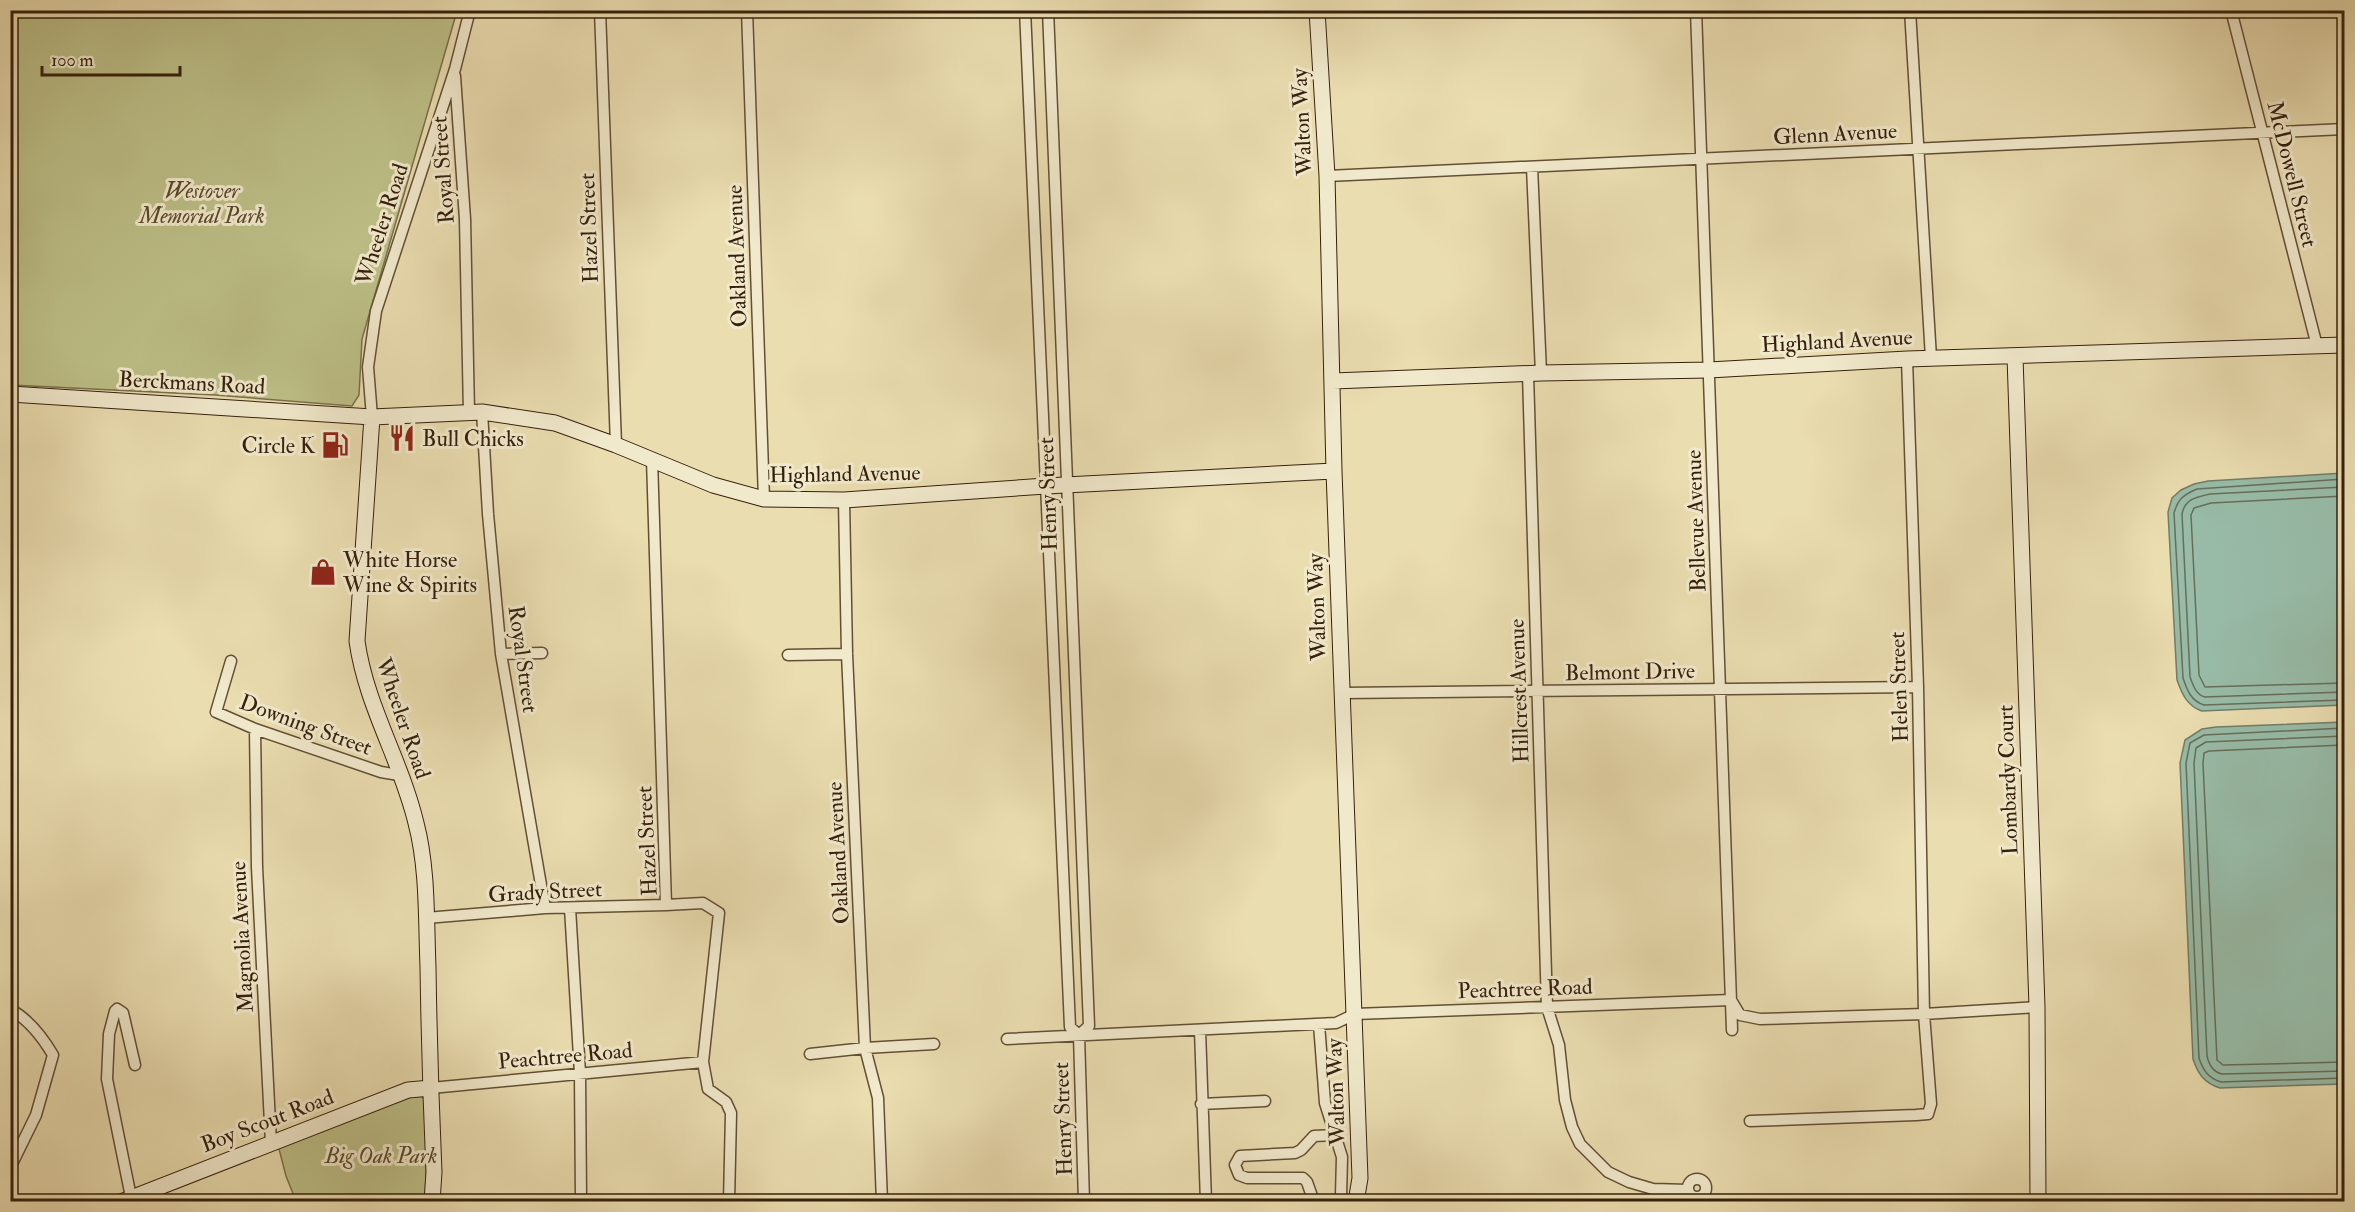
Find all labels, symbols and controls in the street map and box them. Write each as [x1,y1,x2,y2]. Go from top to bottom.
scale bar [42,39,180,77]
text: 100 m [51,49,94,72]
street label: Walton Way [1285,67,1319,177]
street label: McDowell Street [2260,98,2324,250]
street label: Royal Street [425,115,461,225]
street label: Glenn Avenue [1772,117,1898,151]
street label: Wheeler Road [349,160,415,290]
street label: Hazel Street [573,172,605,284]
park label: Westover Memorial Park [137,177,265,230]
street label: Oakland Avenue [721,184,753,328]
street label: Highland Avenue [1761,323,1913,359]
street label: Berckmans Road [118,365,266,401]
restaurant icon: Bull Chicks [387,423,417,453]
place label: Bull Chicks [422,425,524,453]
fuel station icon: Circle K [320,430,350,460]
place label: Circle K [241,432,316,460]
street label: Henry Street [1032,437,1064,551]
street label: Bellevue Avenue [1680,449,1712,593]
street label: Highland Avenue [769,459,921,489]
place label: White Horse Wine & Spirits [342,546,477,600]
street label: Walton Way [1301,552,1333,662]
shop icon: White Horse Wine & Spirits [308,557,338,587]
street label: Royal Street [502,604,544,715]
street label: Hillcrest Avenue [1502,618,1536,764]
street label: Helen Street [1883,631,1915,743]
street label: Wheeler Road [369,653,437,783]
street label: Belmont Drive [1565,657,1695,687]
street label: Downing Street [236,688,376,762]
street label: Lombardy Court [1991,704,2025,855]
street label: Oakland Avenue [820,781,856,925]
street label: Hazel Street [630,785,664,897]
street label: Magnolia Avenue [224,860,260,1013]
street label: Grady Street [487,875,603,909]
street label: Peachtree Road [1457,973,1593,1005]
street label: Peachtree Road [497,1036,634,1076]
street label: Walton Way [1320,1037,1352,1147]
street label: Henry Street [1047,1062,1079,1176]
street label: Boy Scout Road [197,1083,338,1159]
park label: Big Oak Park [324,1142,437,1170]

